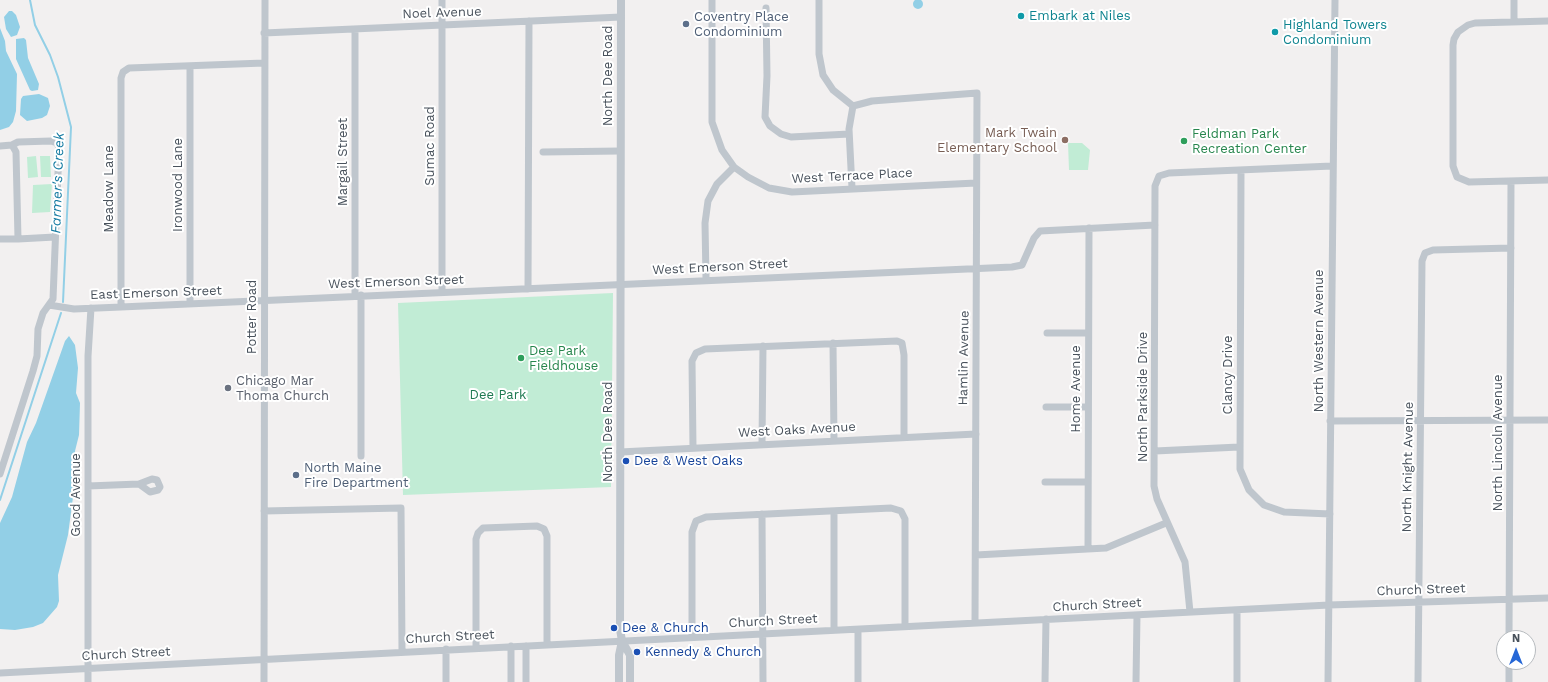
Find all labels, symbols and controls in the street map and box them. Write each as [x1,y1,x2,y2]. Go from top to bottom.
street label: Noel Avenue [402,4,482,22]
place label: Embark at Niles [1029,8,1131,24]
place label: Coventry Place Condominium [694,9,789,40]
marker: Embark at Niles [1016,11,1026,21]
place label: Highland Towers Condominium [1283,17,1387,48]
marker: Coventry Place Condominium [681,19,691,29]
street label: North Dee Road [600,26,616,126]
marker: Highland Towers Condominium [1270,27,1280,37]
street label: Sumac Road [422,106,438,186]
street label: Margail Street [335,118,351,206]
place label: Mark Twain Elementary School [937,125,1057,156]
place label: Feldman Park Recreation Center [1192,126,1307,157]
water label: Farmer's Creek [48,132,68,234]
marker: Mark Twain Elementary School [1060,135,1070,145]
marker: Feldman Park Recreation Center [1179,136,1189,146]
street label: Ironwood Lane [170,138,186,232]
street label: Meadow Lane [101,145,117,233]
street label: West Terrace Place [791,165,913,187]
street label: West Emerson Street [652,256,788,278]
street label: North Western Avenue [1311,269,1327,413]
street label: West Emerson Street [328,272,464,292]
street label: Potter Road [244,280,260,354]
street label: East Emerson Street [90,283,222,303]
street label: Hamlin Avenue [955,310,973,406]
street label: North Parkside Drive [1135,332,1151,462]
street label: Clancy Drive [1220,336,1236,414]
place label: Dee Park Fieldhouse [529,343,598,374]
street label: Home Avenue [1068,345,1084,433]
marker: Dee Park Fieldhouse [516,353,526,363]
place label: Chicago Mar Thoma Church [236,373,329,404]
street label: North Lincoln Avenue [1490,375,1506,511]
street label: North Dee Road [600,382,616,482]
marker: Chicago Mar Thoma Church [223,383,233,393]
park label: Dee Park [470,387,526,403]
street label: North Knight Avenue [1399,401,1417,533]
street label: West Oaks Avenue [738,419,856,441]
street label: Good Avenue [68,453,84,537]
place label: Dee & West Oaks [634,453,743,469]
marker: Dee & West Oaks [621,456,631,466]
place label: North Maine Fire Department [304,460,408,491]
marker: North Maine Fire Department [291,470,301,480]
street label: Church Street [1376,581,1466,599]
street label: Church Street [1052,595,1142,615]
street label: Church Street [728,611,818,631]
place label: Dee & Church [622,620,709,636]
marker: Dee & Church [609,623,619,633]
street label: Church Street [405,627,495,647]
north arrow [1496,630,1536,670]
text: N [1512,632,1520,645]
street label: Church Street [81,644,171,664]
place label: Kennedy & Church [645,644,761,660]
marker: Kennedy & Church [632,647,642,657]

